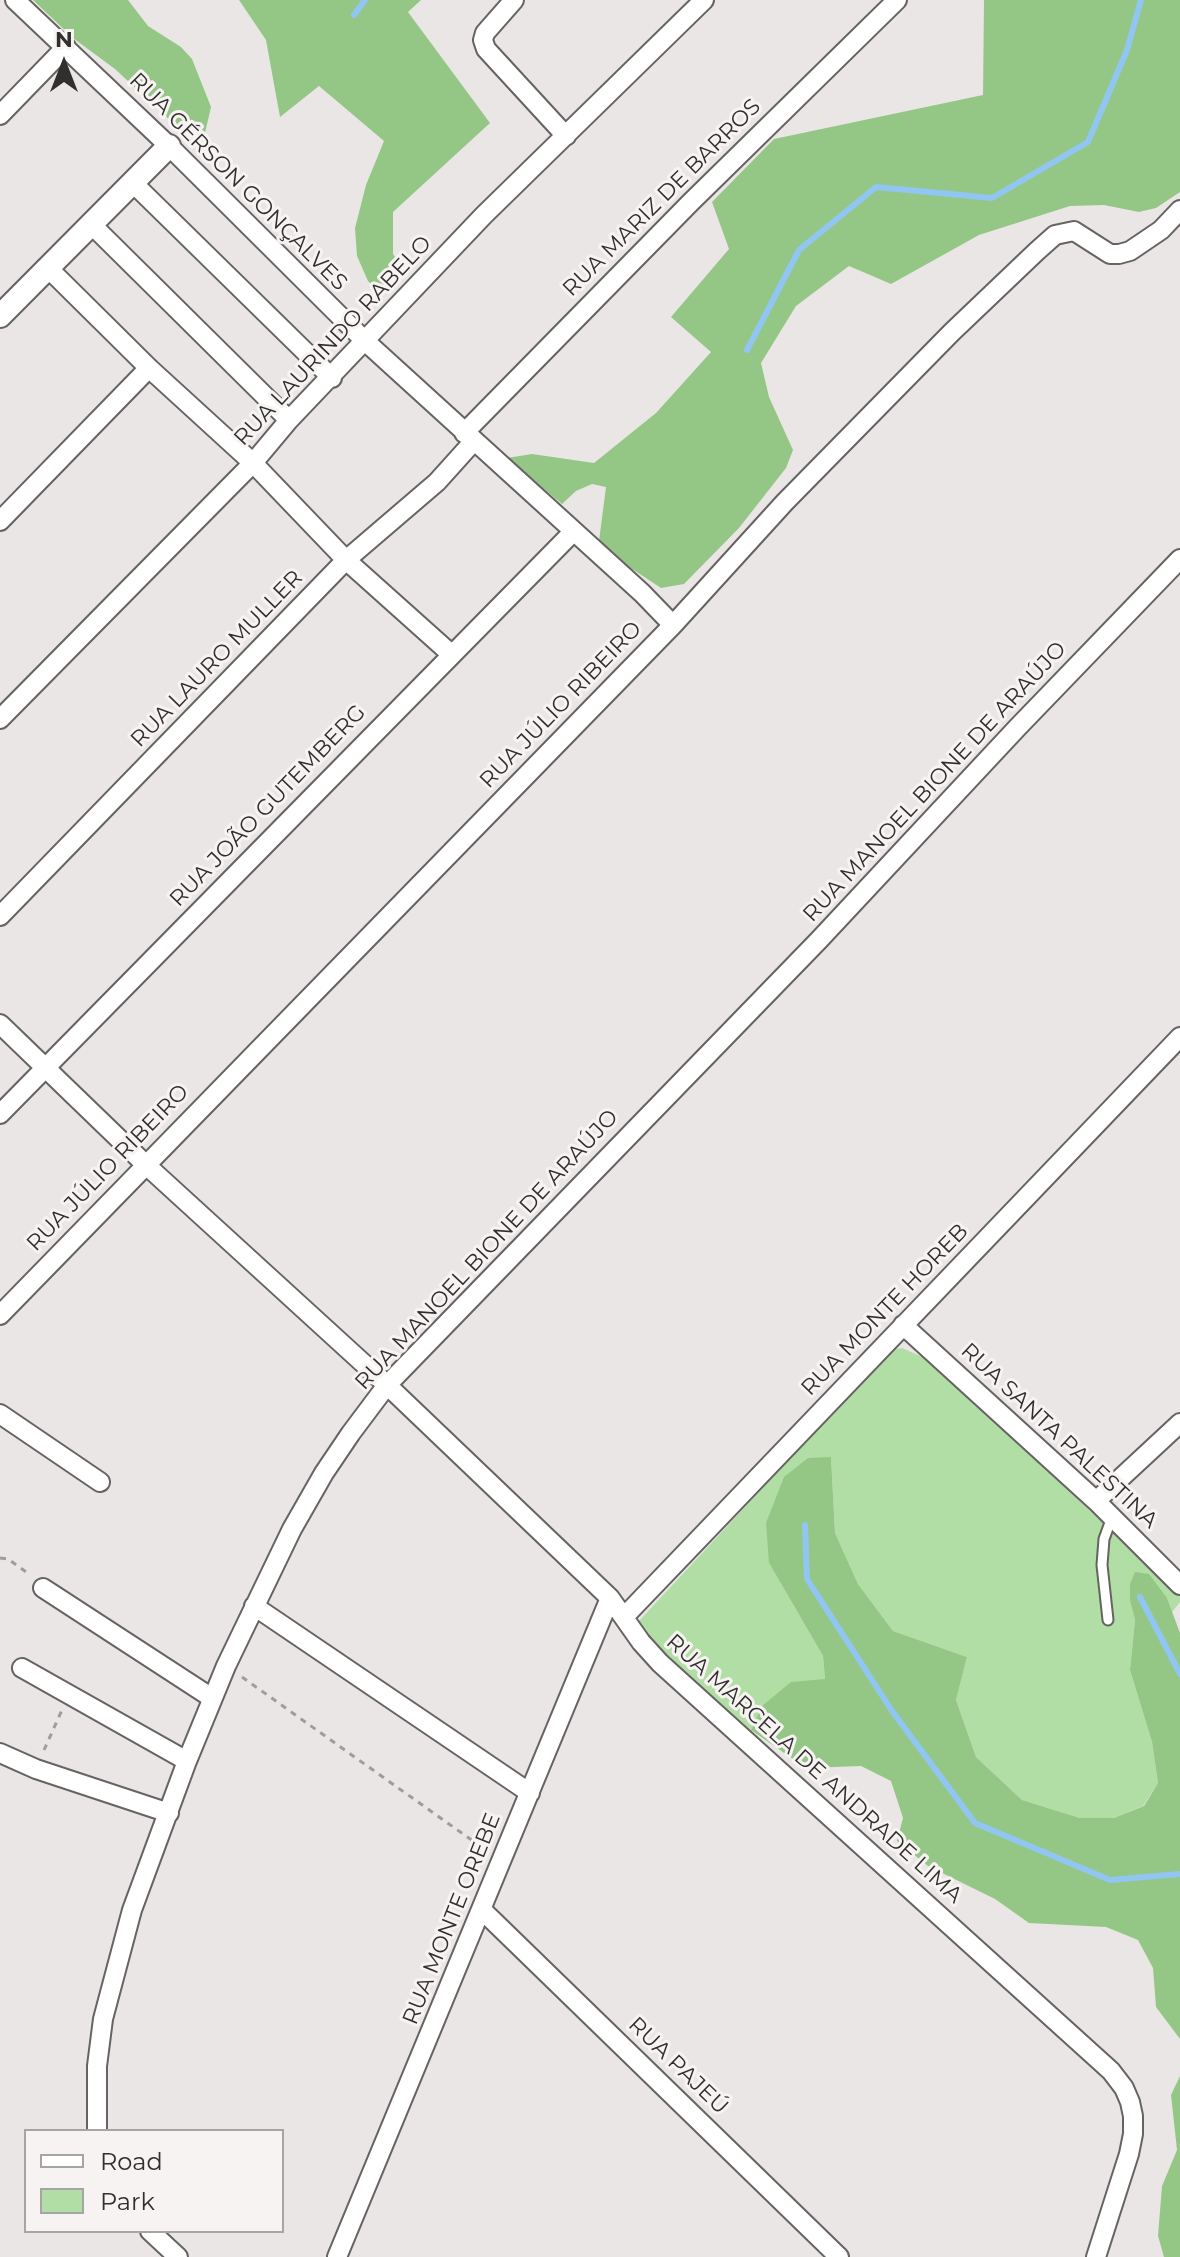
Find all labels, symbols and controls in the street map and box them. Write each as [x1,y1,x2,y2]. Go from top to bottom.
north arrow [24,24,104,104]
text: N [55,26,73,53]
street label: RUA GÉRSON GONÇALVES [124,68,352,296]
street label: RUA MARIZ DE BARROS [558,94,766,302]
street label: RUA LAURINDO RABELO [229,231,437,451]
street label: RUA LAURO MULLER [126,565,308,753]
street label: RUA JÚLIO RIBEIRO [475,616,647,794]
street label: RUA MANOEL BIONE DE ARAÚJO [798,636,1072,928]
street label: RUA JOÃO GUTEMBERG [165,700,371,912]
street label: RUA JÚLIO RIBEIRO [22,1079,194,1257]
street label: RUA MANOEL BIONE DE ARAÚJO [350,1104,624,1396]
street label: RUA MONTE HOREB [796,1219,974,1401]
street label: RUA SANTA PALESTINA [955,1338,1163,1534]
street label: RUA MARCELA DE ANDRADE LIMA [661,1629,967,1909]
street label: RUA MONTE OREBE [398,1810,506,2028]
street label: RUA PAJEÚ [623,2012,733,2120]
legend [24,2129,284,2233]
text: Road [100,2147,163,2176]
text: Park [100,2187,155,2216]

